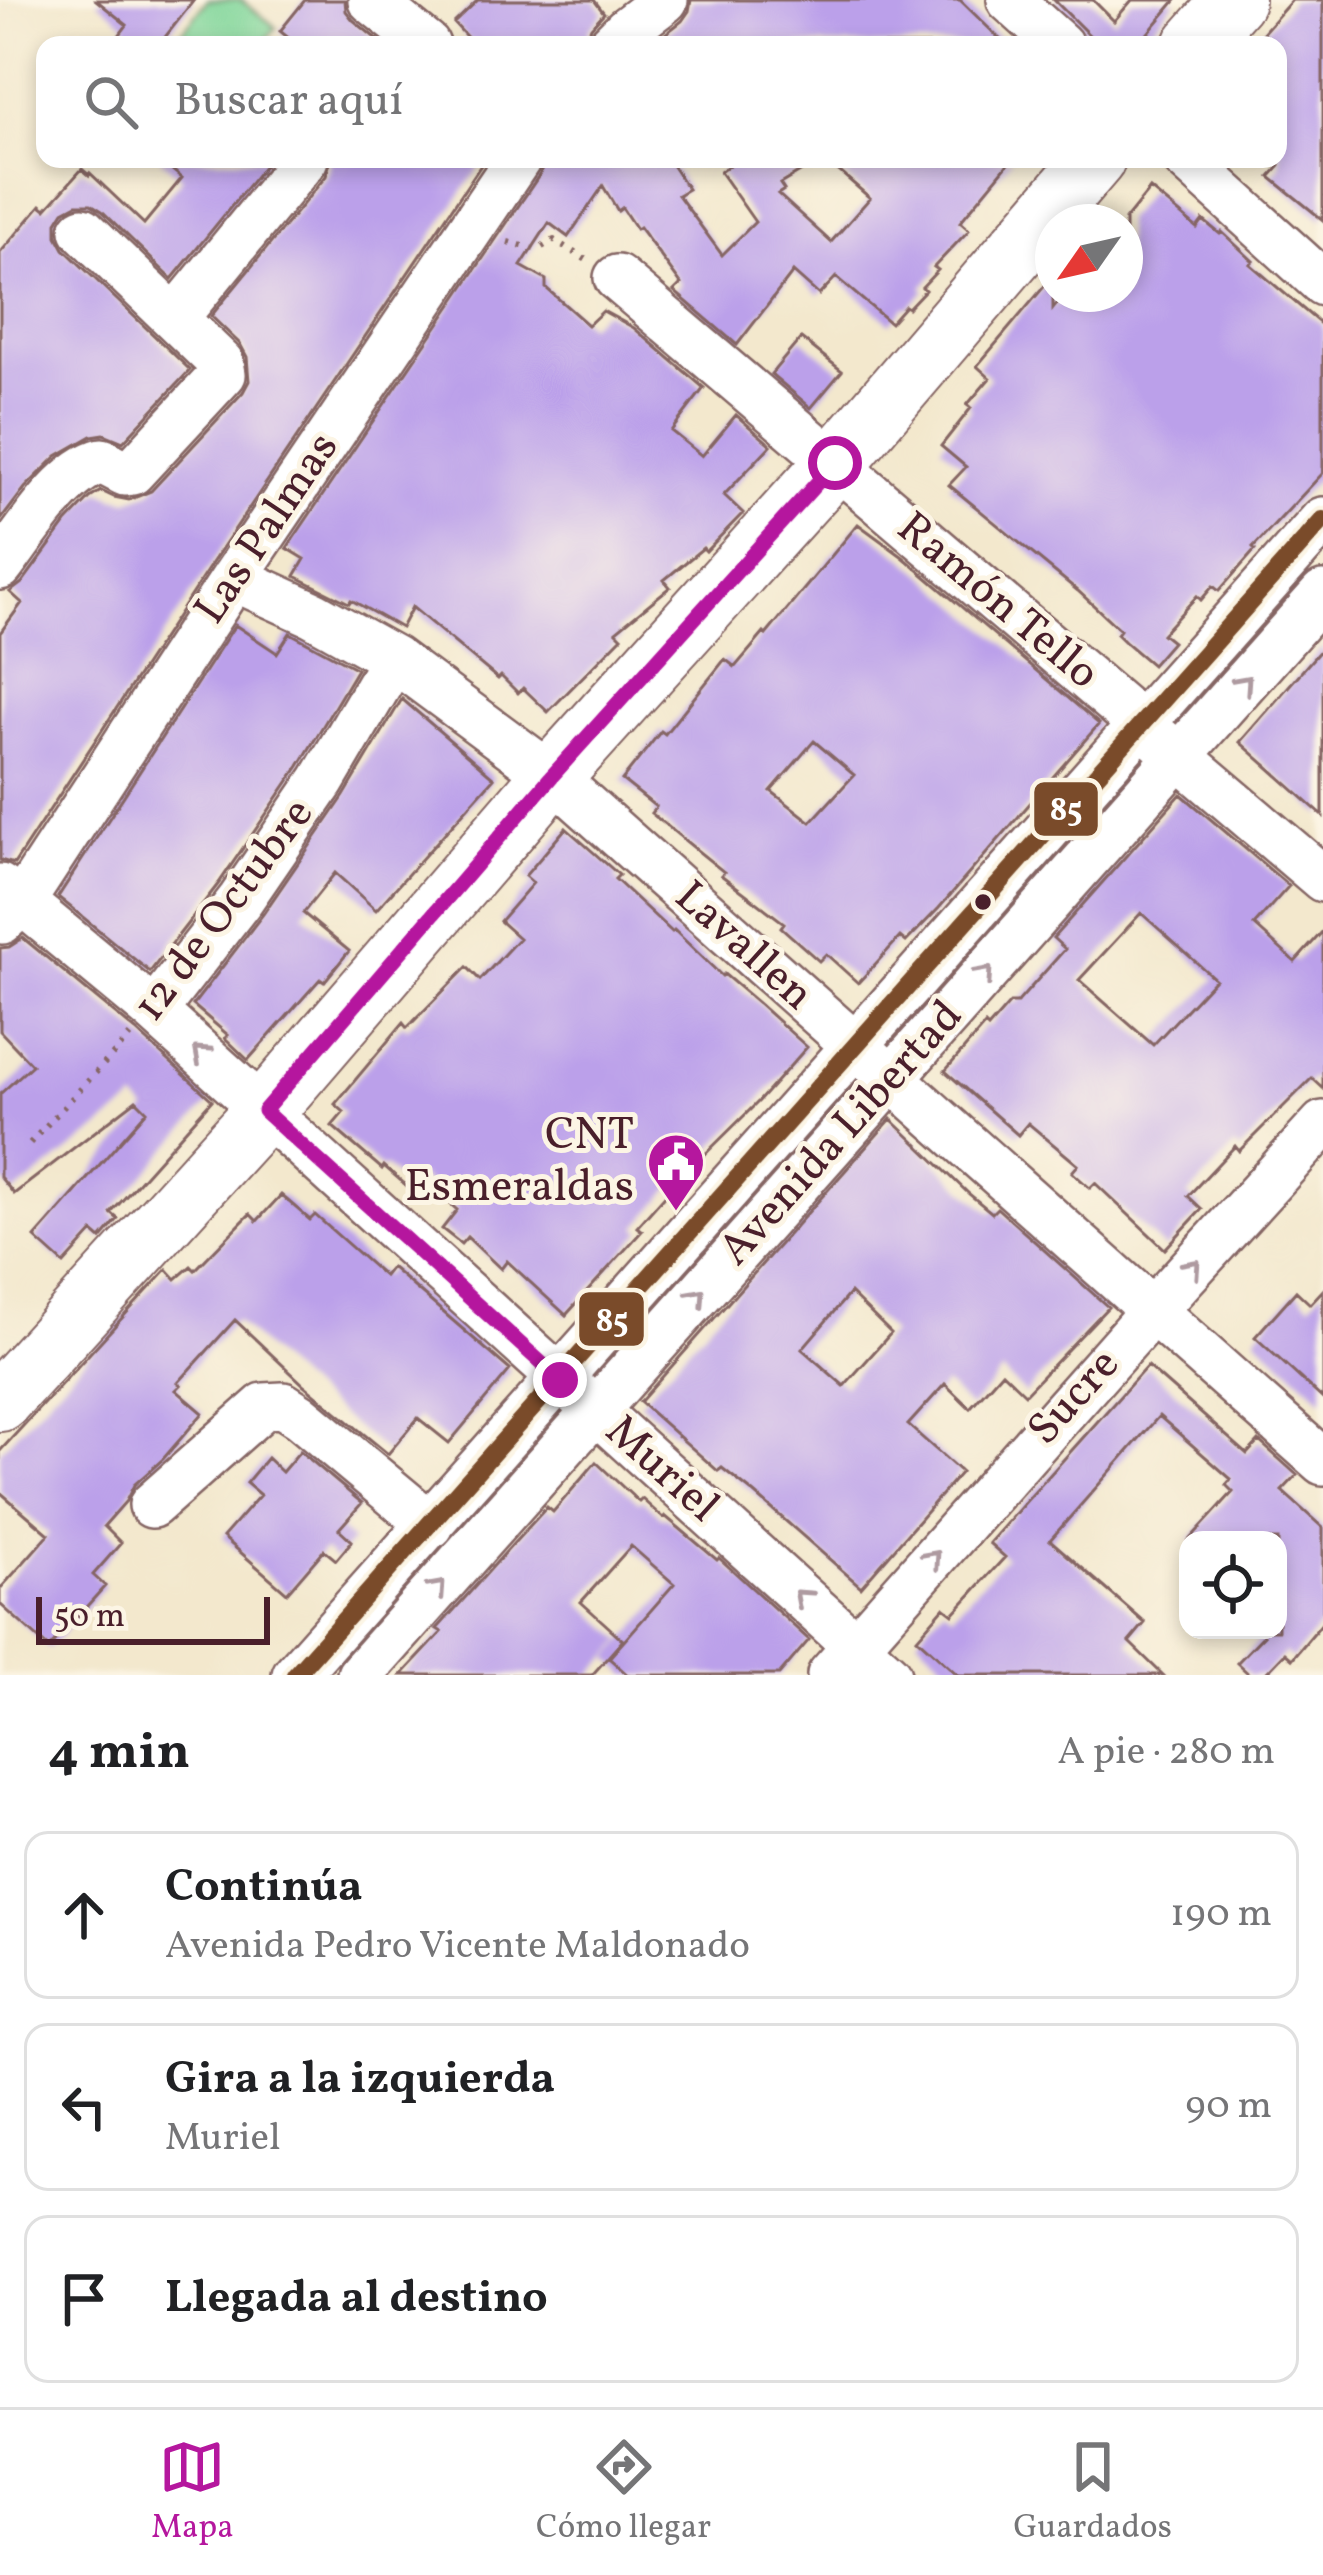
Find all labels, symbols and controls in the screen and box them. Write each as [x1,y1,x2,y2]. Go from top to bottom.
search box [36,36,1287,168]
icon: search [78,69,144,135]
text: Buscar aquí [174,71,403,134]
north arrow [1035,204,1143,312]
street label: Las Palmas [181,420,355,638]
route start [808,436,862,490]
street label: Ramón Tello [882,499,1112,705]
one-way arrow [1230,675,1251,696]
line badge: 85 [1032,780,1100,838]
street label: 12 de Octubre [120,786,330,1036]
text: 85 [1049,789,1083,835]
street label: Lavallen [660,868,826,1026]
unlabelled marker [972,891,994,913]
one-way arrow [971,966,992,987]
street label: Avenida Libertad [706,987,978,1281]
one-way arrow [193,1046,214,1068]
place label: CNT Esmeraldas [405,1105,634,1220]
public building icon: CNT Esmeraldas [645,1131,707,1213]
one-way arrow [1179,1259,1200,1280]
one-way arrow [683,1288,705,1310]
line badge: 85 [577,1290,646,1348]
text: 85 [595,1300,629,1346]
street label: Sucre [1015,1336,1135,1460]
route end [533,1353,587,1407]
street label: Muriel [590,1402,732,1538]
map controls [1179,1531,1287,1639]
button: locate [1179,1531,1287,1639]
one-way arrow [919,1550,940,1572]
one-way arrow [424,1580,445,1601]
one-way arrow [794,1590,815,1611]
scale bar [36,1591,270,1644]
text: 50 m [54,1595,125,1641]
text: 4 min [48,1718,190,1789]
text: A pie · 280 m [1057,1726,1275,1780]
text: Continúa [165,1857,363,1920]
icon: ahead [51,1882,117,1948]
text: 190 m [1170,1888,1272,1942]
text: Avenida Pedro Vicente Maldonado [165,1920,750,1974]
text: Gira a la izquierda [165,2049,555,2112]
icon: left [51,2074,117,2140]
text: 90 m [1185,2080,1272,2134]
text: Muriel [165,2112,281,2166]
icon: arrive [51,2266,117,2332]
text: Llegada al destino [165,2268,548,2331]
tab: Mapa [151,2434,234,2552]
tab: Cómo llegar [536,2434,711,2552]
tab: Guardados [1013,2434,1172,2552]

